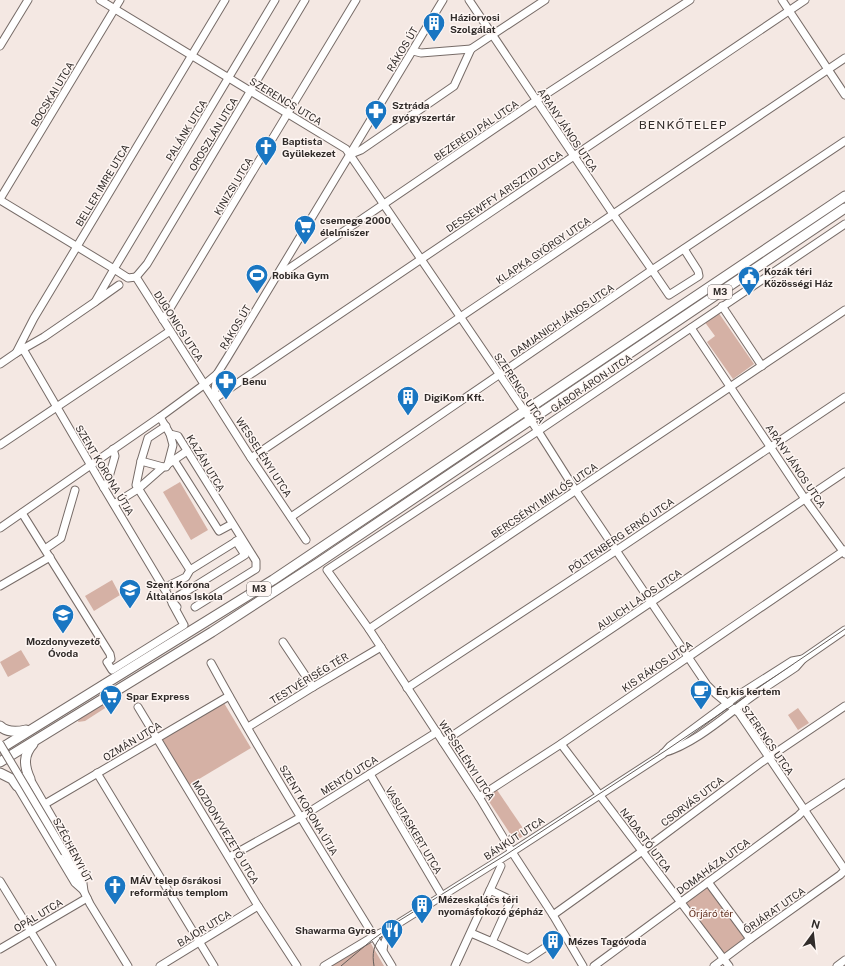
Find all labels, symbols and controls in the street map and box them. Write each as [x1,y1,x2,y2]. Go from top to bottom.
building icon: Háziorvosi Szolgálat [421,10,447,43]
place label: Háziorvosi Szolgálat [450,11,500,35]
street label: RÁKOS ÚT [384,24,420,74]
street label: BOCSKAI UTCA [28,59,76,129]
street label: SZERENCS UTCA [248,75,324,127]
street label: ARANY JÁNOS UTCA [536,86,600,174]
street label: OROSZLÁN UTCA [186,95,240,173]
street label: PALÁNK UTCA [163,97,209,163]
street label: BEZERÉDJ PÁL UTCA [431,97,521,163]
pharmacy icon: Sztráda gyógyszertár [363,98,389,131]
place label: Sztráda gyógyszertár [392,99,455,123]
district label: BENKŐTELEP [639,118,727,132]
church icon: Baptista Gyülekezet [253,134,279,167]
place label: Baptista Gyülekezet [282,135,336,159]
street label: BELLER IMRE UTCA [73,142,131,228]
street label: DESSEWFFY ARISZTID UTCA [444,148,564,234]
street label: KINIZSI UTCA [211,155,255,217]
supermarket icon: csemege 2000 élelmiszer [292,213,318,246]
place label: csemege 2000 élelmiszer [320,214,391,238]
street label: KLAPKA GYÖRGY UTCA [493,214,593,286]
sports icon: Robika Gym [244,262,270,295]
public building icon: Kozák téri Közösségi Ház [736,264,762,297]
place label: Kozák téri Közösségi Ház [764,265,833,289]
place label: Robika Gym [272,269,329,281]
street label: DAMJANICH JÁNOS UTCA [508,281,616,359]
road number: M3 [708,285,732,299]
street label: DUGONICS UTCA [152,288,206,364]
street label: RÁKOS ÚT [217,302,253,352]
street label: SZERENCS UTCA [492,350,548,426]
street label: GÁBOR ÁRON UTCA [548,351,634,415]
pharmacy icon: Benu [213,368,239,401]
place label: Benu [242,375,267,387]
building icon: DigiKom Kft. [395,384,421,417]
place label: DigiKom Kft. [424,391,485,403]
street label: WESSELÉNYI UTCA [234,415,294,499]
street label: ARANY JÁNOS UTCA [764,422,828,510]
street label: SZENT KORONA ÚTJA [73,423,137,517]
street label: KAZÁN UTCA [184,432,228,494]
street label: BERCSÉNYI MIKLÓS UTCA [489,460,599,540]
street label: PÖLTENBERG ERNŐ UTCA [566,495,676,575]
street label: AULICH LAJOS UTCA [594,566,684,632]
school or university icon: Szent Korona Általános Iskola [117,577,143,610]
place label: Szent Korona Általános Iskola [146,578,223,602]
road number: M3 [247,582,271,596]
school or university icon: Mozdonyvezető Óvoda [50,602,76,635]
place label: Mozdonyvezető Óvoda [26,635,100,659]
street label: KIS RÁKOS UTCA [619,638,695,694]
street label: TESTVÉRISÉG TÉR [268,650,351,706]
cafe icon: Én kis kertem [688,678,714,711]
supermarket icon: Spar Express [98,683,124,716]
place label: Én kis kertem [716,685,781,697]
place label: Spar Express [126,690,190,702]
street label: SZERENCS UTCA [739,703,797,777]
street label: WESSELÉNYI UTCA [437,718,497,802]
street label: OZMÁN UTCA [101,719,163,763]
street label: MENTŐ UTCA [318,753,380,797]
street label: SZENT KORONA ÚTJA [277,763,341,857]
street label: CSORVÁS UTCA [658,773,726,829]
street label: MOZDONYVEZETŐ UTCA [190,778,262,886]
street label: VASUTASKERT UTCA [383,784,445,876]
street label: NÁDASTÓ UTCA [618,806,674,874]
street label: BÁNKÚT UTCA [481,814,547,862]
street label: SZÉCHENYI ÚT [51,815,95,885]
street label: DOMAHÁZA UTCA [674,835,752,897]
church icon: MÁV telep ősrákosi református templom [102,873,128,906]
place label: MÁV telep ősrákosi református templom [130,874,228,898]
street label: ŐRJÁRAT UTCA [741,884,807,936]
building icon: Mézeskalács téri nyomásfokozó gépház [409,892,435,925]
place label: Mézeskalács téri nyomásfokozó gépház [438,893,543,917]
street label: OPÁL UTCA [11,896,65,934]
street label: BAJOR UTCA [175,907,233,949]
park label: Őrjáró tér [689,907,733,919]
north arrow [793,914,833,954]
restaurant icon: Shawarma Gyros [379,917,405,950]
text: N [810,917,821,931]
place label: Shawarma Gyros [295,924,376,936]
building icon: Mézes Tagóvoda [540,928,566,961]
place label: Mézes Tagóvoda [568,935,647,947]

